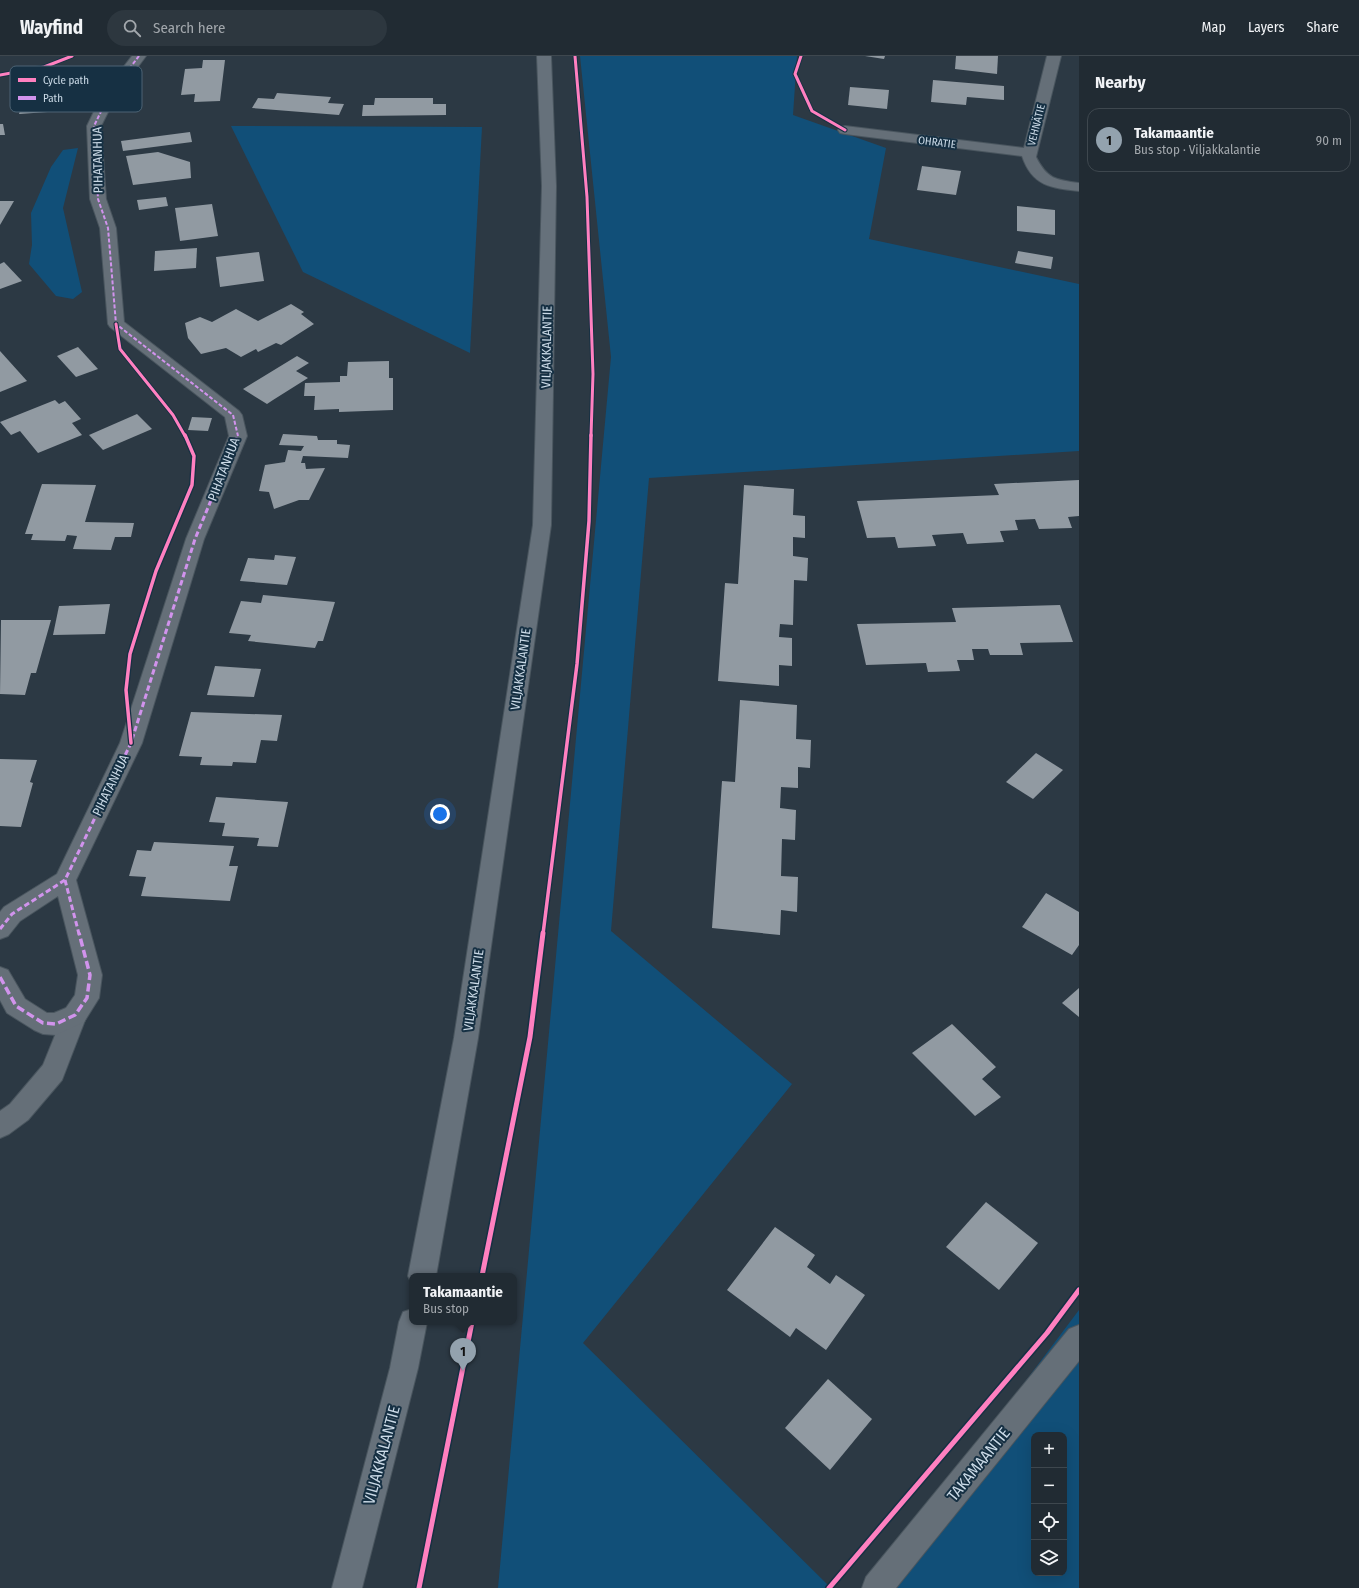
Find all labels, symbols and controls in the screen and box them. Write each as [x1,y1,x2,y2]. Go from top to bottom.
search box [107,10,387,46]
text: Wayfind [20,16,83,39]
icon: search [121,17,143,39]
text: Search here [153,19,225,37]
text: Map [1202,19,1226,36]
text: Layers [1248,19,1284,36]
text: Share [1306,19,1339,36]
legend [10,66,142,112]
text: Nearby [1095,72,1146,93]
text: Cycle path [43,74,89,87]
text: Path [43,92,63,105]
street label: VEHNÄTIE [1025,103,1048,147]
text: Takamaantie [1134,124,1214,142]
street label: PIHATANHUA [89,126,106,193]
text: 1 [1106,133,1112,148]
text: 90 m [1316,133,1342,148]
street label: OHRATIE [917,134,957,151]
text: Bus stop · Viljakkalantie [1134,142,1260,157]
street label: VILJAKKALANTIE [538,306,555,388]
street label: PIHATANHUA [205,435,242,503]
street label: VILJAKKALANTIE [507,627,534,711]
street label: PIHATANHUA [89,752,132,818]
your location [430,804,450,824]
street label: VILJAKKALANTIE [460,948,487,1032]
popup [409,1273,517,1325]
text: Takamaantie [423,1283,503,1301]
text: Bus stop [423,1301,469,1316]
pin: 1 [450,1338,476,1371]
street label: VILJAKKALANTIE [359,1404,404,1507]
street label: TAKAMAANTIE [943,1424,1014,1505]
map controls [1031,1432,1067,1576]
button: + [1031,1432,1067,1468]
button: − [1031,1468,1067,1504]
button: locate [1031,1504,1067,1540]
button: layers [1031,1540,1067,1576]

